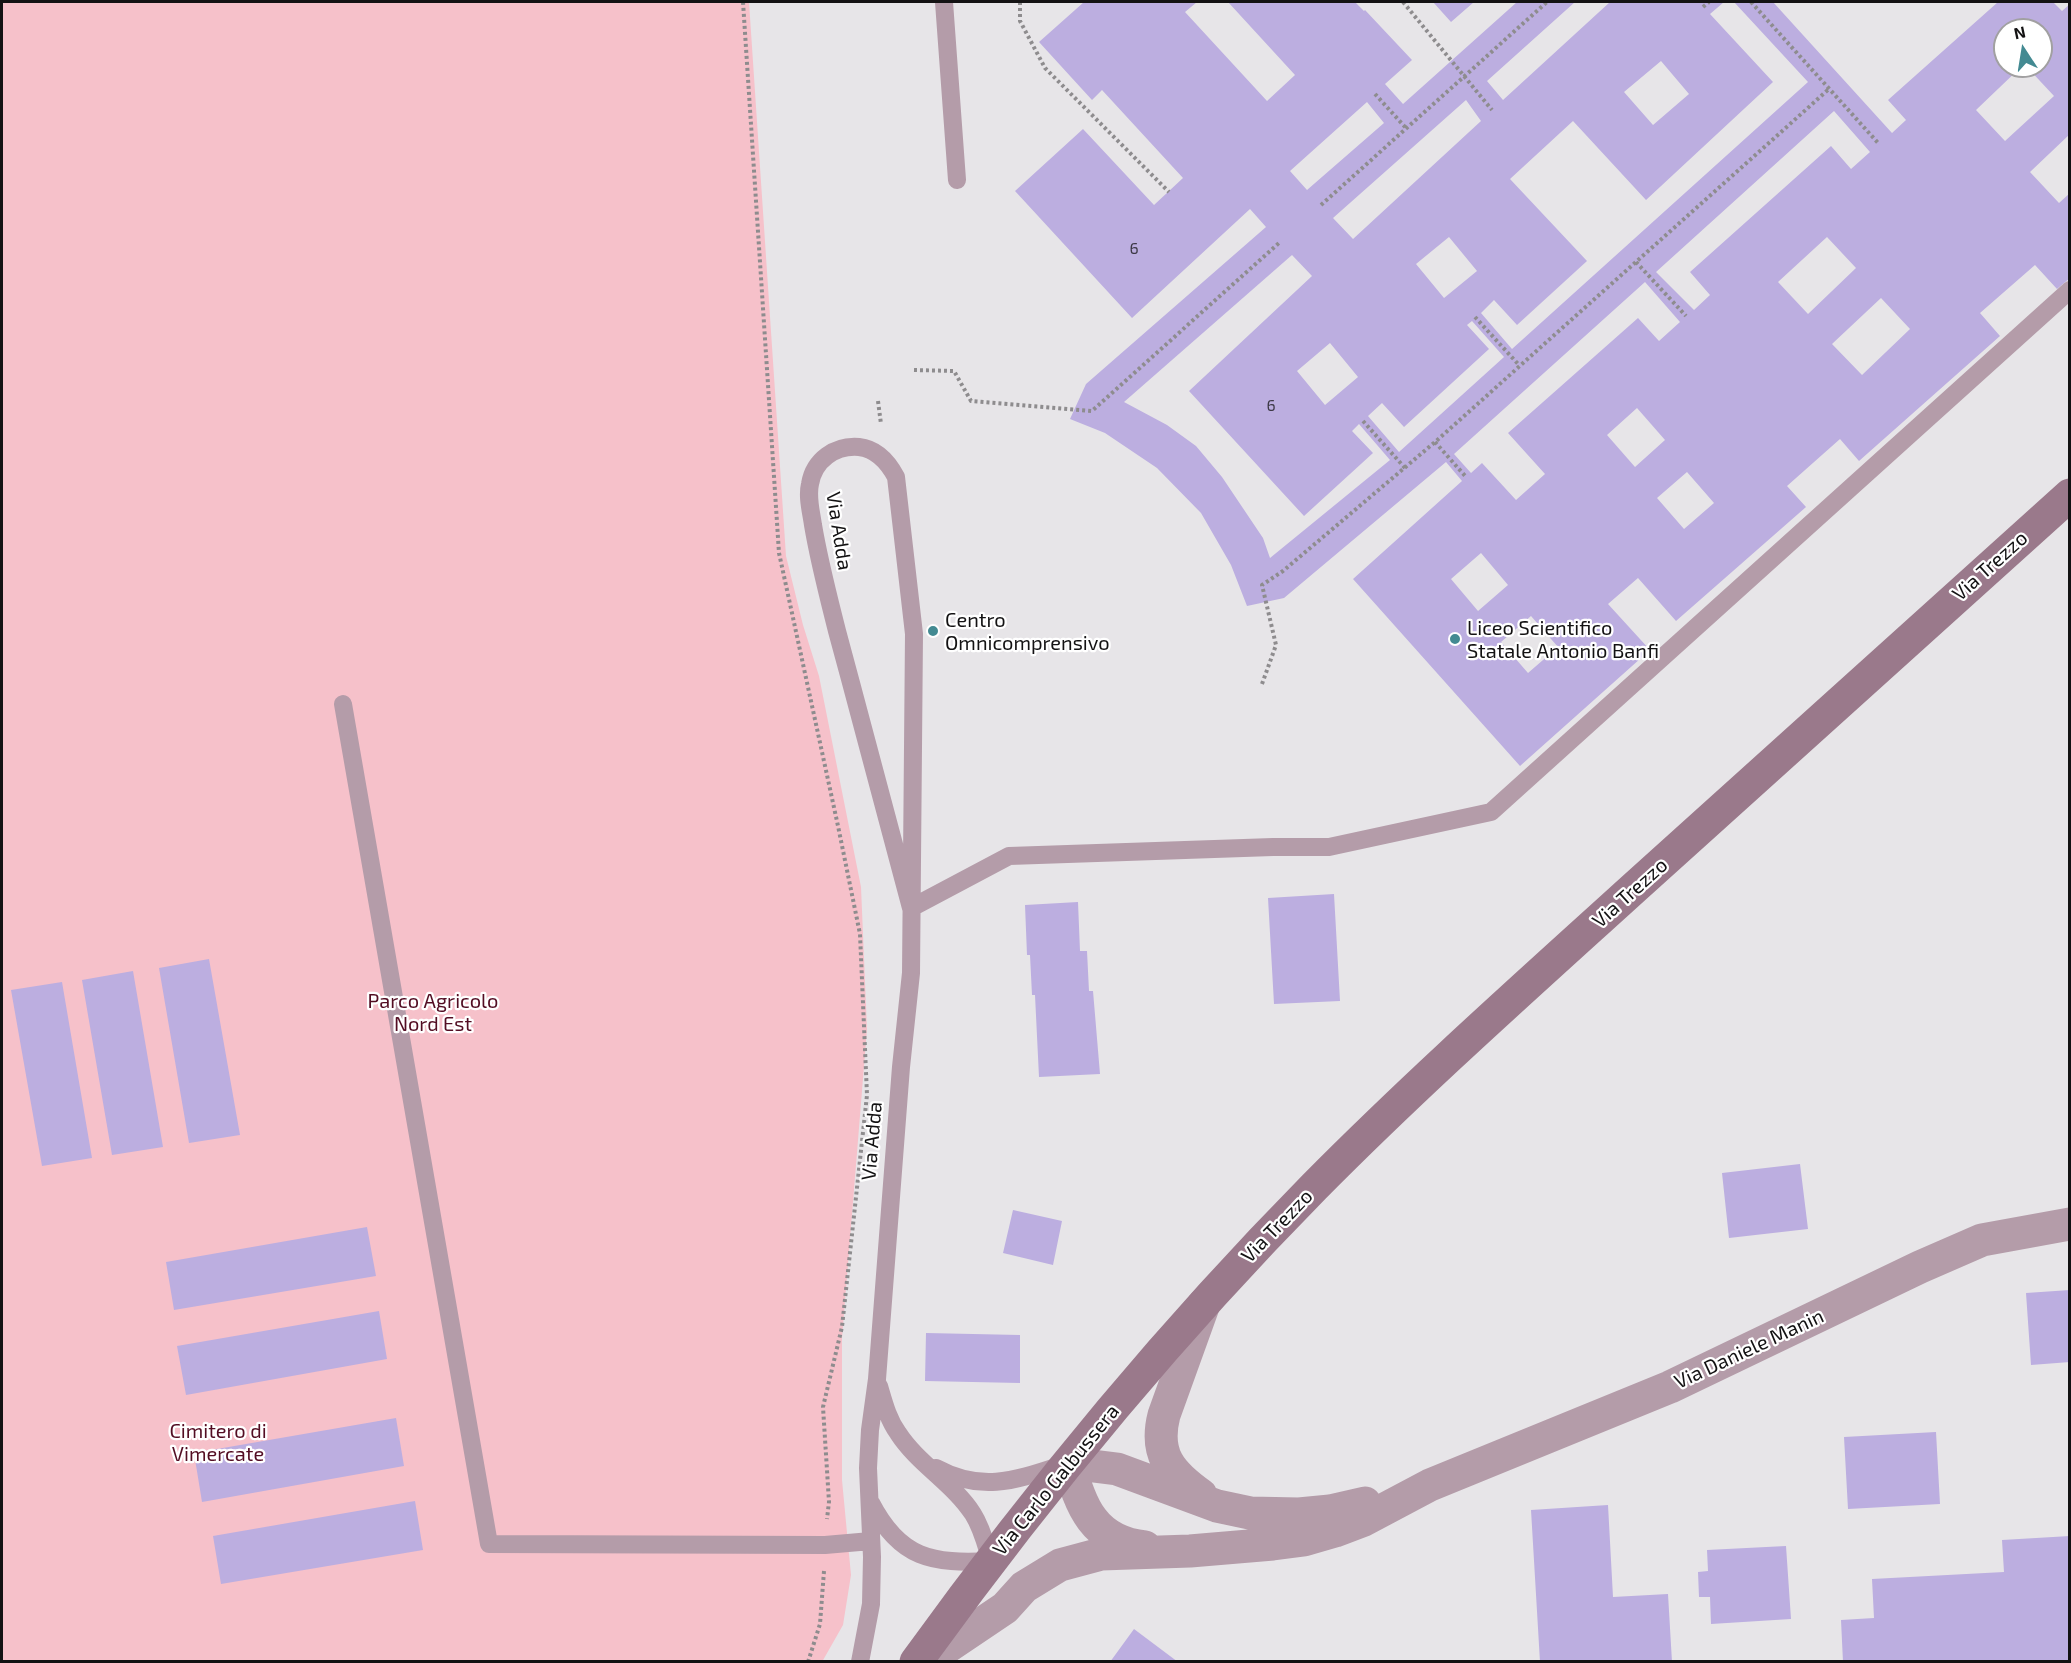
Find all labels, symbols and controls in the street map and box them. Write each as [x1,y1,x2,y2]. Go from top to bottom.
north arrow [1993,18,2053,78]
text: N [2012,21,2027,42]
house number: 6 [1129,239,1139,259]
house number: 6 [1266,396,1276,416]
street label: Via Adda [821,490,857,572]
street label: Via Trezzo [1948,526,2032,606]
place label: Centro Omnicomprensivo [945,608,1110,655]
place label: Liceo Scientifico Statale Antonio Banfi [1467,616,1659,663]
marker: Centro Omnicomprensivo [926,624,940,638]
marker: Liceo Scientifico Statale Antonio Banfi [1448,632,1462,646]
street label: Via Trezzo [1588,853,1672,933]
park label: Parco Agricolo Nord Est [368,989,498,1036]
street label: Via Adda [857,1101,887,1181]
street label: Via Trezzo [1236,1184,1318,1268]
street label: Via Daniele Manin [1671,1304,1827,1394]
street label: Via Carlo Galbussera [988,1400,1124,1560]
park label: Cimitero di Vimercate [169,1419,267,1466]

